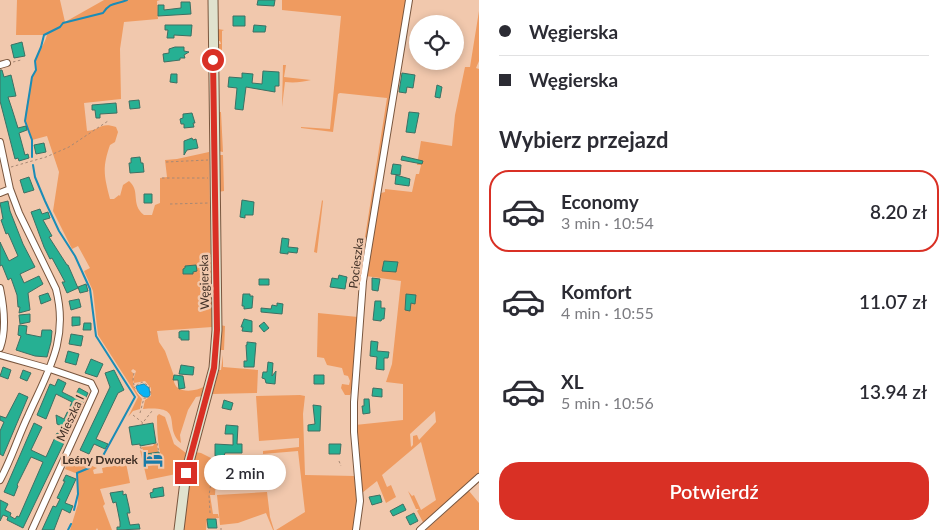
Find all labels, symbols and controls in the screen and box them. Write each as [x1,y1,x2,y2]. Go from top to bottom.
map controls [409,15,464,70]
button: locate [409,15,464,70]
text: Węgierska [529,20,618,43]
route start [202,49,224,71]
text: Węgierska [529,68,618,91]
text: Wybierz przejazd [499,126,668,153]
icon: car [501,189,546,234]
text: Economy [561,190,639,213]
text: 8.20 zł [870,200,927,223]
text: 3 min · 10:54 [561,213,654,232]
street label: Pocieszka [345,237,367,289]
street label: Węgierska [196,254,212,310]
icon: car [501,279,546,324]
text: Komfort [561,280,632,303]
text: 11.07 zł [859,290,927,313]
text: 4 min · 10:55 [561,303,654,322]
icon: car [501,369,546,414]
text: XL [561,370,584,393]
text: 13.94 zł [859,380,927,403]
street label: Mieszka I [53,392,87,444]
text: 5 min · 10:56 [561,393,654,412]
hotel icon: Leśny Dworek [142,448,164,470]
place label: Leśny Dworek [62,452,139,467]
callout: 2 min [204,456,286,490]
route end [175,462,197,484]
button: Potwierdź [499,462,929,520]
text: 2 min [225,463,265,482]

